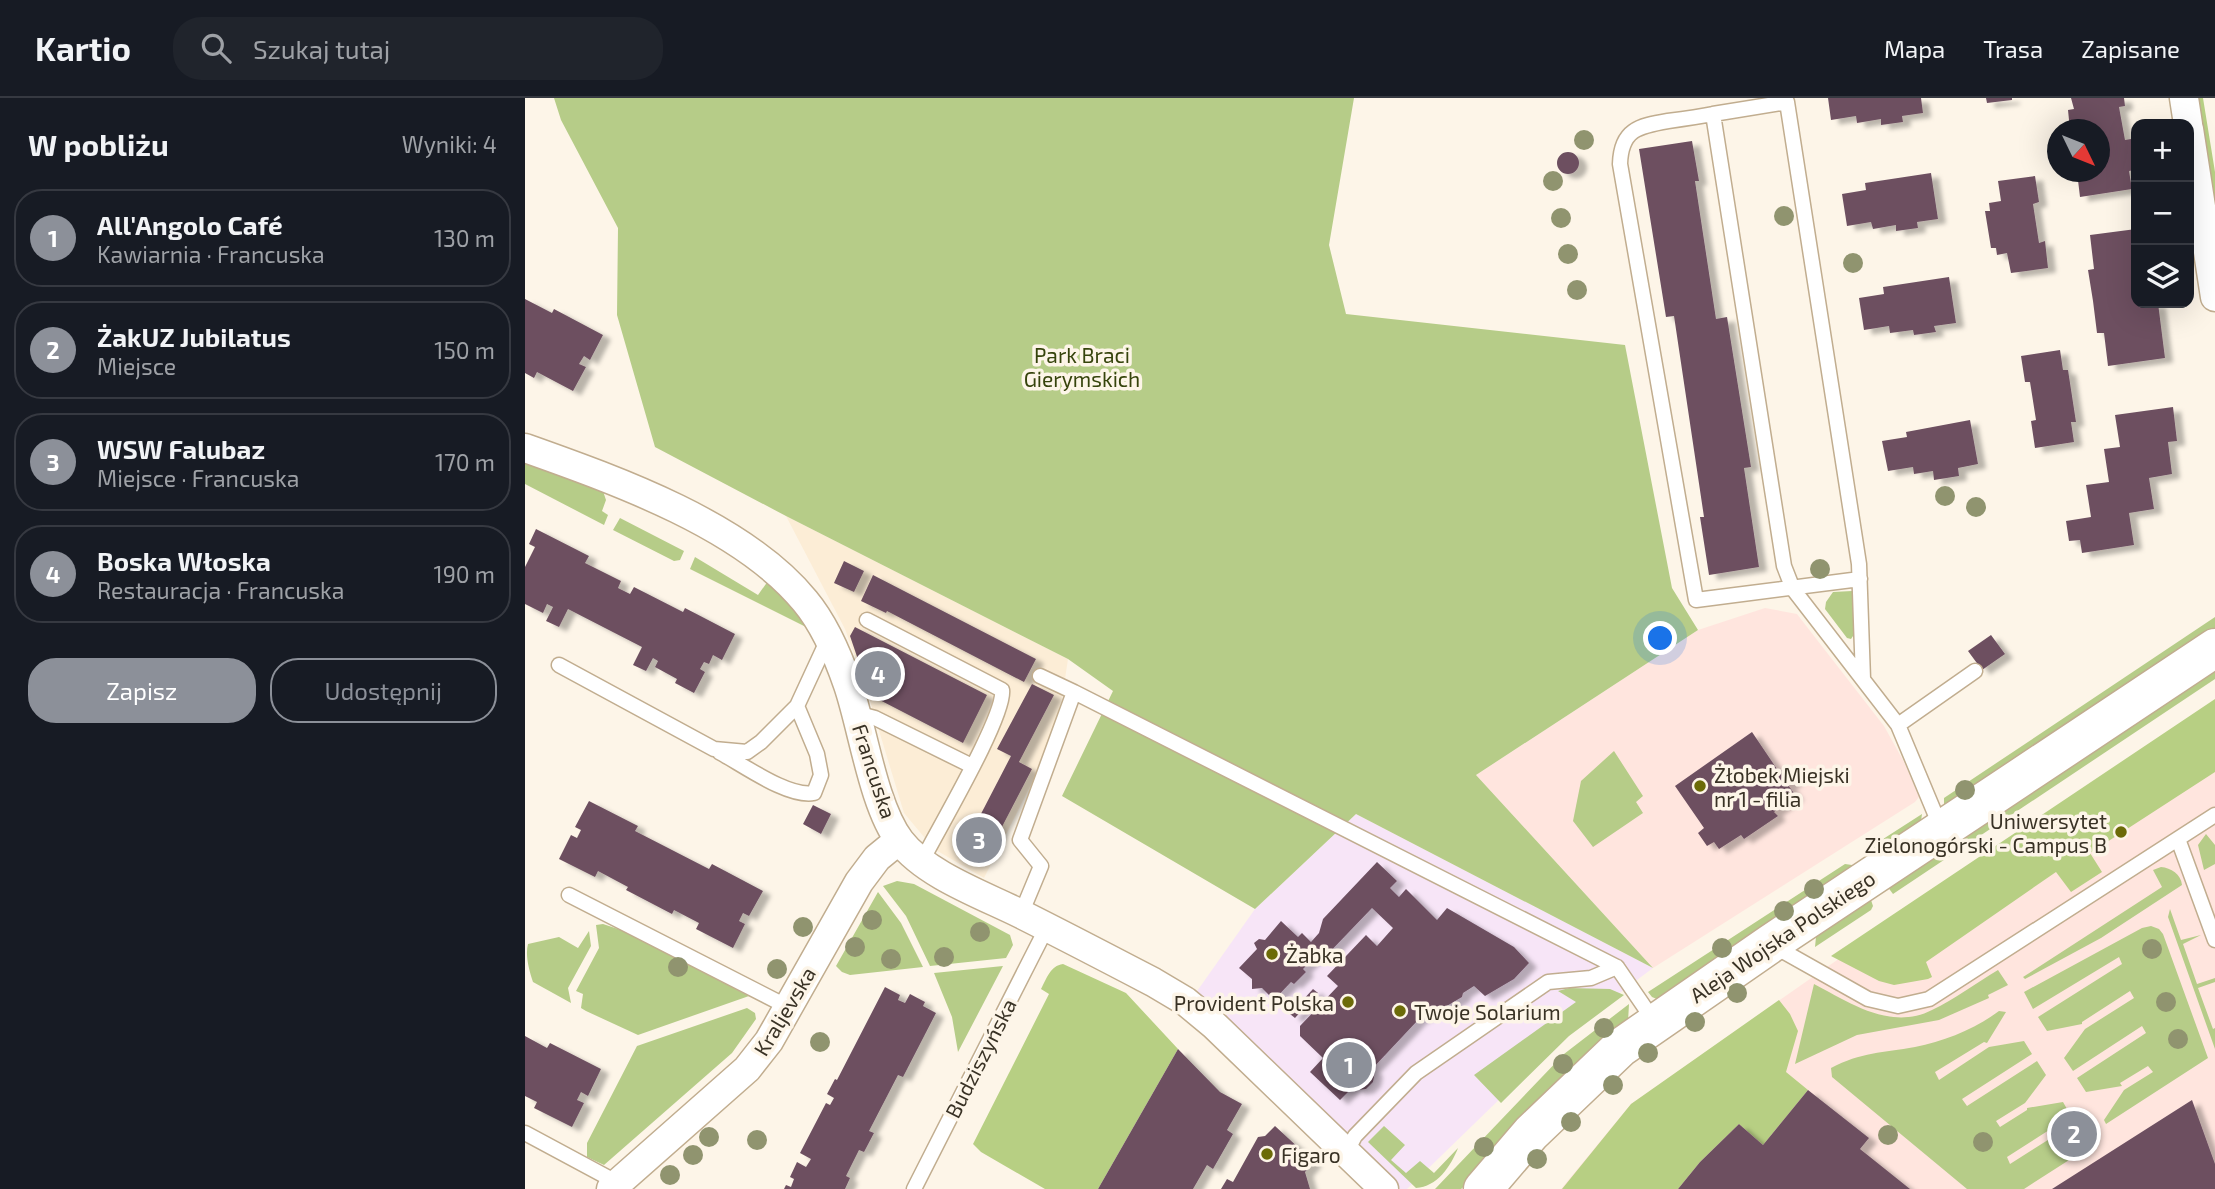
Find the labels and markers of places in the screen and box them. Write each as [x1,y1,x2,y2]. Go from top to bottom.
pin: 4 [855,648,901,700]
place label: Żłobek Miejski nr 1 - filia [1714,762,1850,811]
marker: Żłobek Miejski nr 1 - filia [1692,778,1708,794]
place label: Uniwersytet Zielonogórski - Campus B [1865,808,2107,857]
pin: 3 [956,814,1002,866]
marker: Uniwersytet Zielonogórski - Campus B [2113,824,2129,840]
place label: Żabka [1286,942,1344,967]
marker: Żabka [1264,946,1280,962]
place label: Provident Polska [1174,990,1334,1015]
marker: Provident Polska [1340,994,1356,1010]
place label: Twoje Solarium [1414,999,1561,1025]
marker: Twoje Solarium [1392,1003,1408,1019]
pin: 1 [1326,1039,1372,1091]
pin: 2 [2051,1108,2097,1160]
place label: Figaro [1281,1142,1341,1167]
marker: Figaro [1259,1146,1275,1162]

